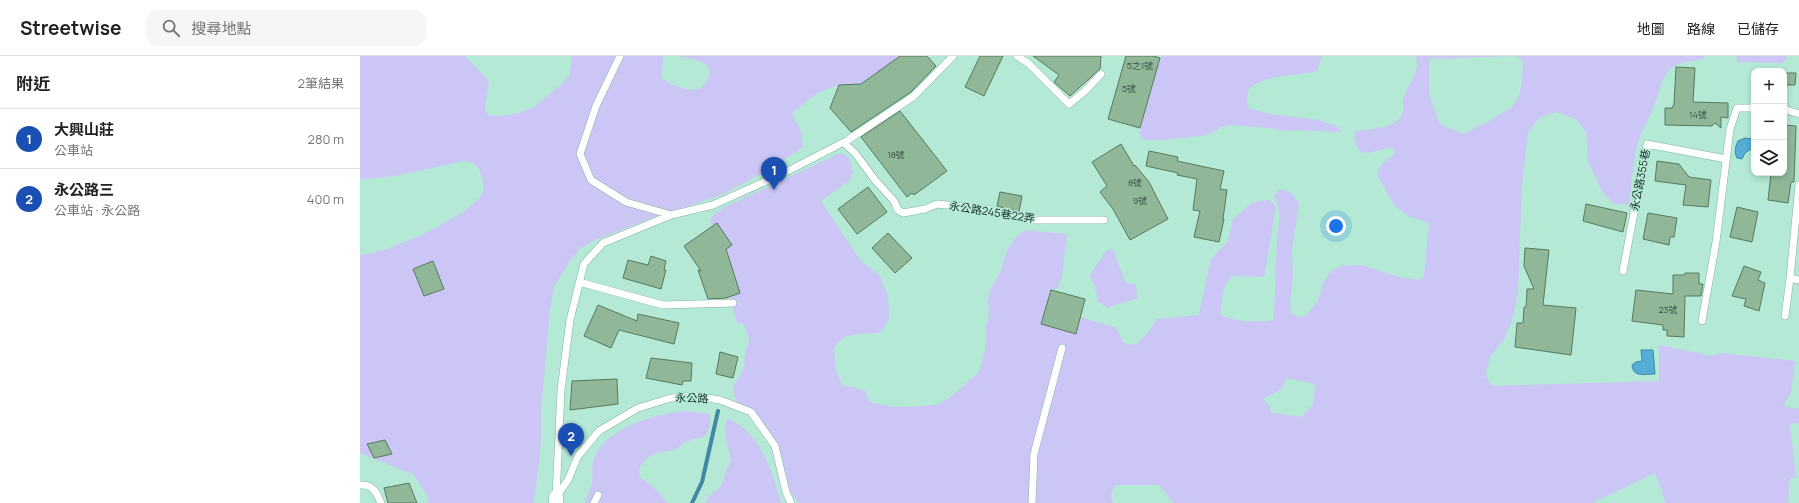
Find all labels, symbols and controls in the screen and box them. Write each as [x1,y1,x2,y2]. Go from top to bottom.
search box [146,10,426,46]
text: Streetwise [20,15,122,41]
icon: search [160,17,182,39]
text: 搜尋地點 [192,18,252,39]
text: 地圖 [1637,19,1665,38]
text: 路線 [1687,19,1715,38]
text: 已儲存 [1737,19,1779,38]
house number: 5之1號 [1127,59,1153,72]
map controls [1751,68,1787,176]
button: + [1751,68,1787,104]
text: 附近 [16,72,50,95]
text: 2筆結果 [298,74,344,92]
house number: 5號 [1122,82,1136,95]
button: − [1751,104,1787,140]
house number: 14號 [1689,108,1707,121]
text: 大興山莊 [54,119,114,140]
text: 1 [26,130,32,148]
text: 280 m [307,130,344,148]
button: layers [1751,140,1787,176]
text: 公車站 [54,141,93,159]
house number: 18號 [887,148,905,161]
street label: 永公路355巷 [1626,148,1653,212]
pin: 1 [761,157,787,190]
house number: 8號 [1128,176,1142,189]
text: 永公路三 [54,179,114,200]
text: 2 [25,190,33,208]
text: 400 m [307,190,344,208]
house number: 9號 [1133,194,1147,207]
street label: 永公路245巷22弄 [948,197,1036,226]
text: 公車站 · 永公路 [54,201,140,219]
your location [1326,216,1346,236]
house number: 23號 [1658,303,1678,316]
street label: 永公路 [675,389,709,406]
pin: 2 [558,423,584,456]

